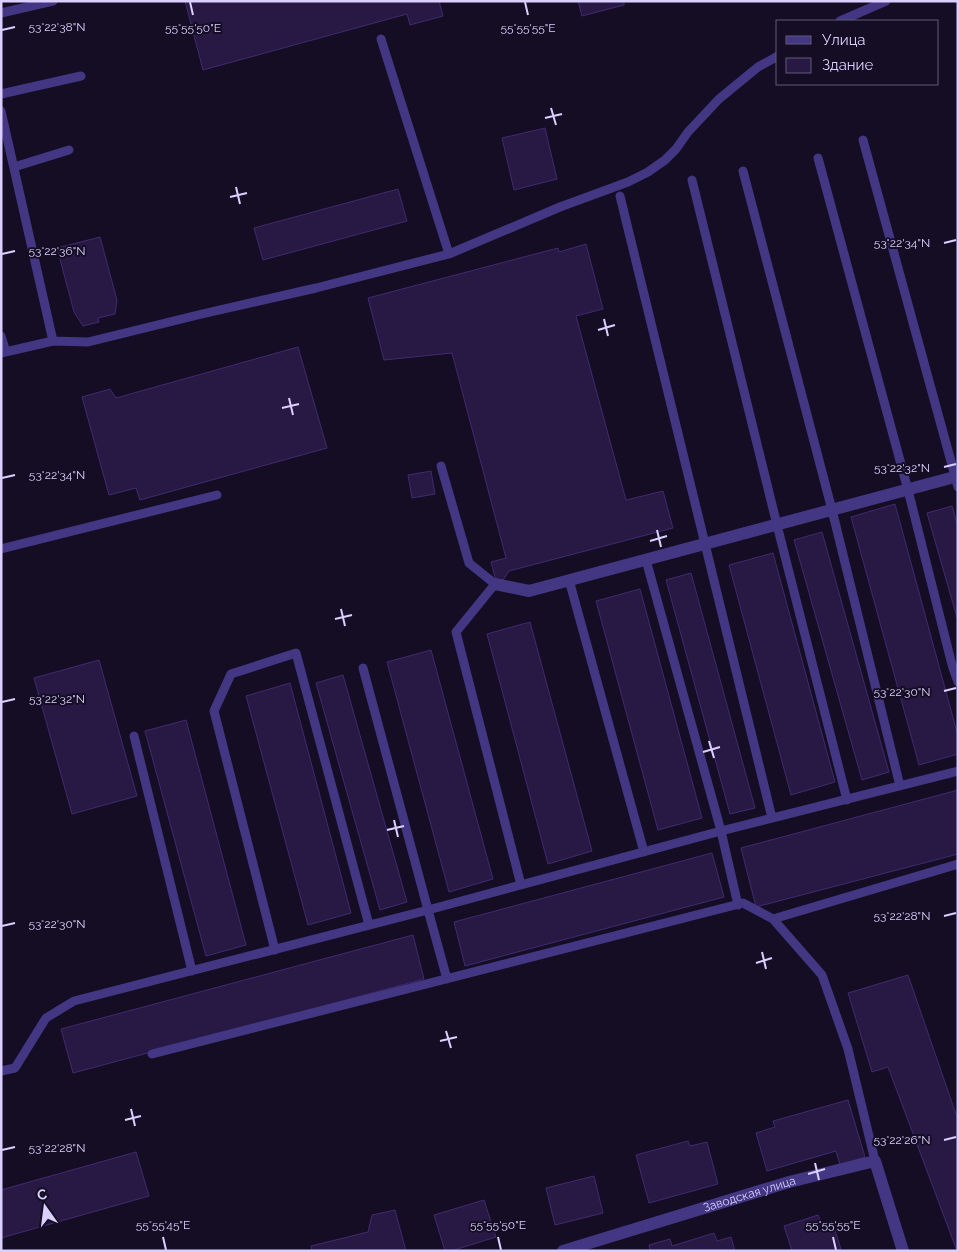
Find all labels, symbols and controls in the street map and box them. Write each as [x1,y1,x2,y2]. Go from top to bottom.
text: 53°22'38"N [29,20,85,34]
legend [776,20,939,85]
text: 55°55'50"E [165,21,221,35]
text: 55°55'55"E [500,21,556,35]
text: Улица [822,31,866,49]
text: Здание [822,56,874,74]
text: 53°22'34"N [874,236,930,250]
text: 53°22'36"N [28,244,86,258]
text: 53°22'32"N [874,461,930,475]
text: 53°22'34"N [29,468,85,482]
text: 53°22'30"N [873,685,931,699]
text: 53°22'32"N [29,692,85,706]
text: 53°22'28"N [874,909,930,923]
text: 53°22'30"N [28,917,86,931]
text: 53°22'26"N [874,1133,930,1147]
text: 53°22'28"N [29,1141,85,1155]
street label: Заводская улица [702,1174,797,1215]
north arrow [20,1182,70,1232]
text: С [35,1185,49,1203]
text: 55°55'45"E [136,1218,190,1232]
text: 55°55'50"E [470,1218,526,1232]
text: 55°55'55"E [805,1218,861,1232]

